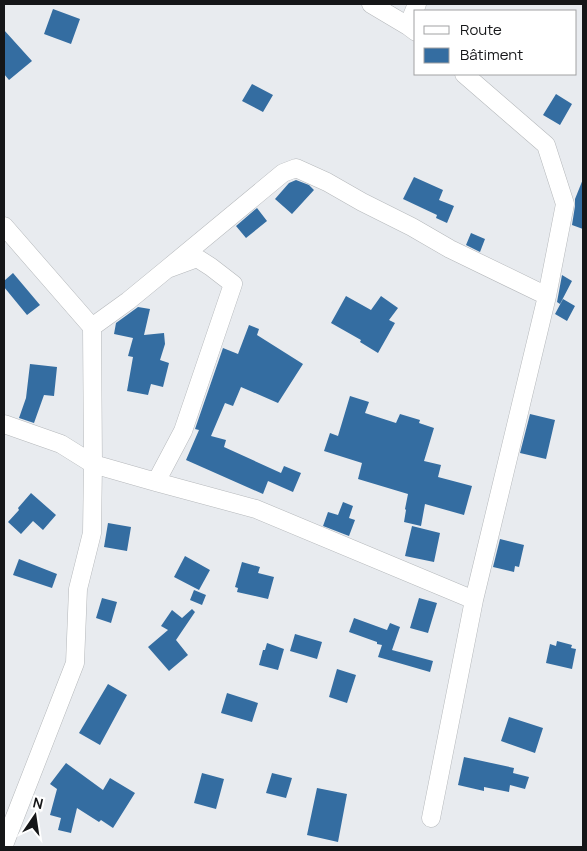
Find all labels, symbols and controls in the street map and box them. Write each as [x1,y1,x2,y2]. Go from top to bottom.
legend [414,10,577,75]
text: Route [460,19,502,40]
text: Bâtiment [460,44,523,65]
north arrow [10,791,60,841]
text: N [31,792,45,813]

